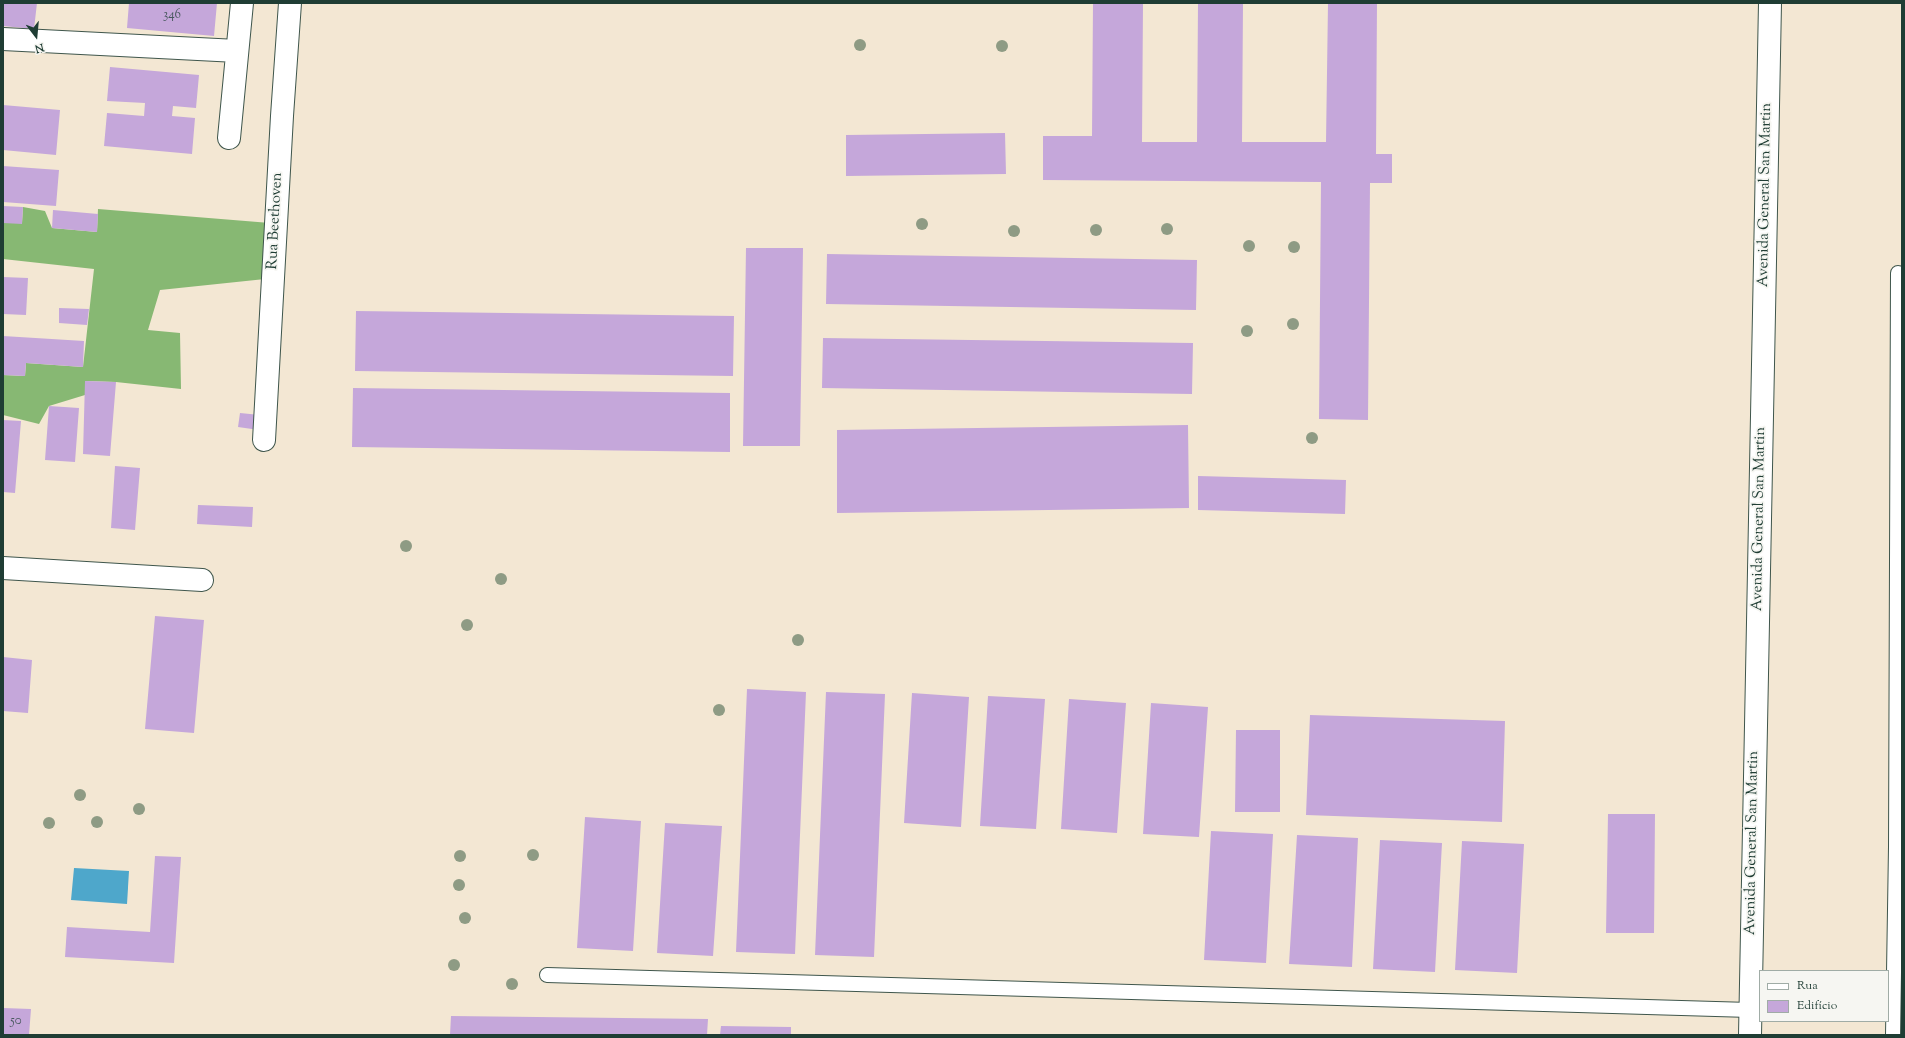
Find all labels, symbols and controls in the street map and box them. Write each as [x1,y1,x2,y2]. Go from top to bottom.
house number: 346 [163,8,181,24]
north arrow [16,16,56,56]
text: N [33,39,46,56]
street label: Avenida General San Martin [1755,103,1777,287]
street label: Rua Beethoven [264,172,288,270]
street label: Avenida General San Martin [1749,427,1771,611]
street label: Avenida General San Martin [1742,751,1764,935]
legend [1759,970,1889,1022]
text: Rua [1797,977,1818,995]
text: Edifício [1797,997,1837,1015]
house number: 50 [10,1014,22,1030]

